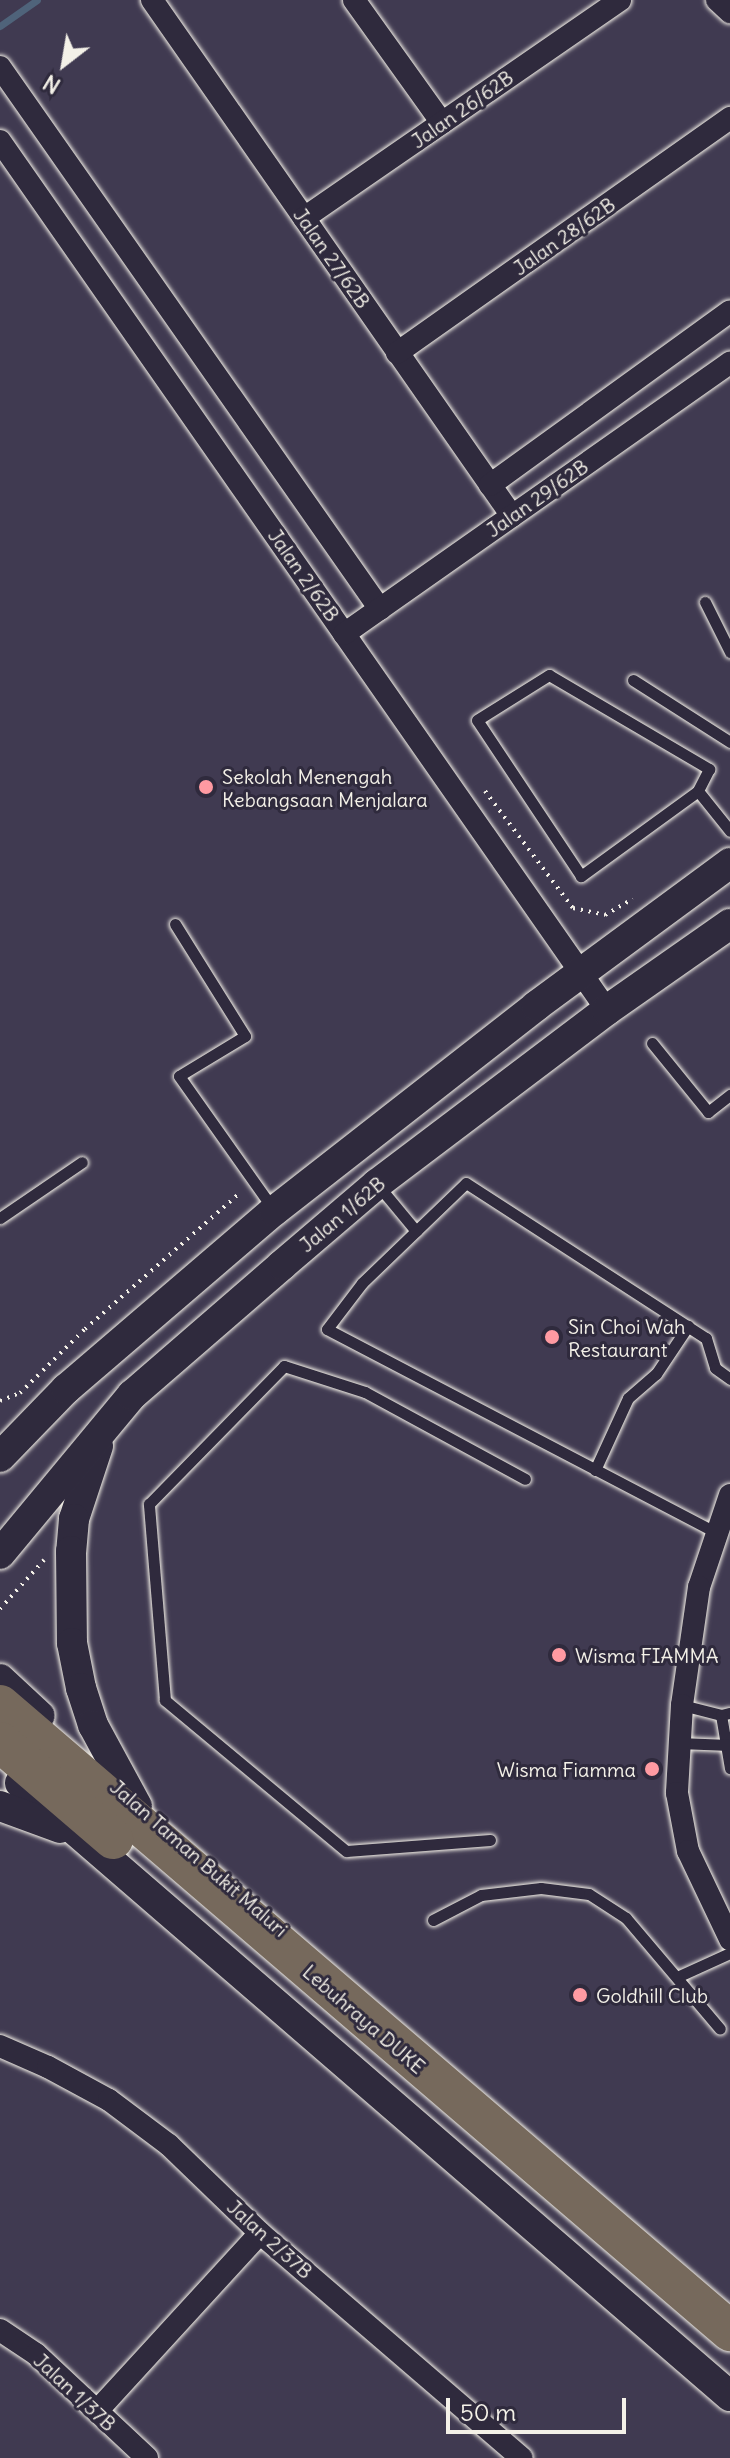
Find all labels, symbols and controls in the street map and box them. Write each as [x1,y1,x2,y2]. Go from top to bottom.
north arrow [24,24,104,104]
street label: Jalan 26/62B [406,65,518,153]
text: N [38,69,65,100]
street label: Jalan 28/62B [508,192,620,280]
street label: Jalan 27/62B [289,203,375,313]
street label: Jalan 29/62B [481,454,593,542]
street label: Jalan 2/62B [263,524,345,626]
place label: Sekolah Menengah Kebangsaan Menjalara [222,764,428,811]
marker: Sekolah Menengah Kebangsaan Menjalara [197,778,215,796]
street label: Jalan 1/62B [294,1171,390,1257]
place label: Sin Choi Wah Restaurant [568,1314,686,1361]
marker: Sin Choi Wah Restaurant [543,1328,561,1346]
place label: Wisma FIAMMA [575,1643,719,1667]
marker: Wisma FIAMMA [550,1646,568,1664]
place label: Wisma Fiamma [497,1757,636,1781]
marker: Wisma Fiamma [643,1760,661,1778]
street label: Jalan Taman Bukit Maluri [105,1775,293,1941]
street label: Lebuhraya DUKE [298,1959,430,2079]
place label: Goldhill Club [596,1983,708,2007]
marker: Goldhill Club [571,1986,589,2004]
street label: Jalan 2/37B [222,2195,318,2283]
street label: Jalan 1/37B [29,2348,121,2436]
scale bar [450,2382,630,2432]
text: 50 m [460,2397,516,2427]

